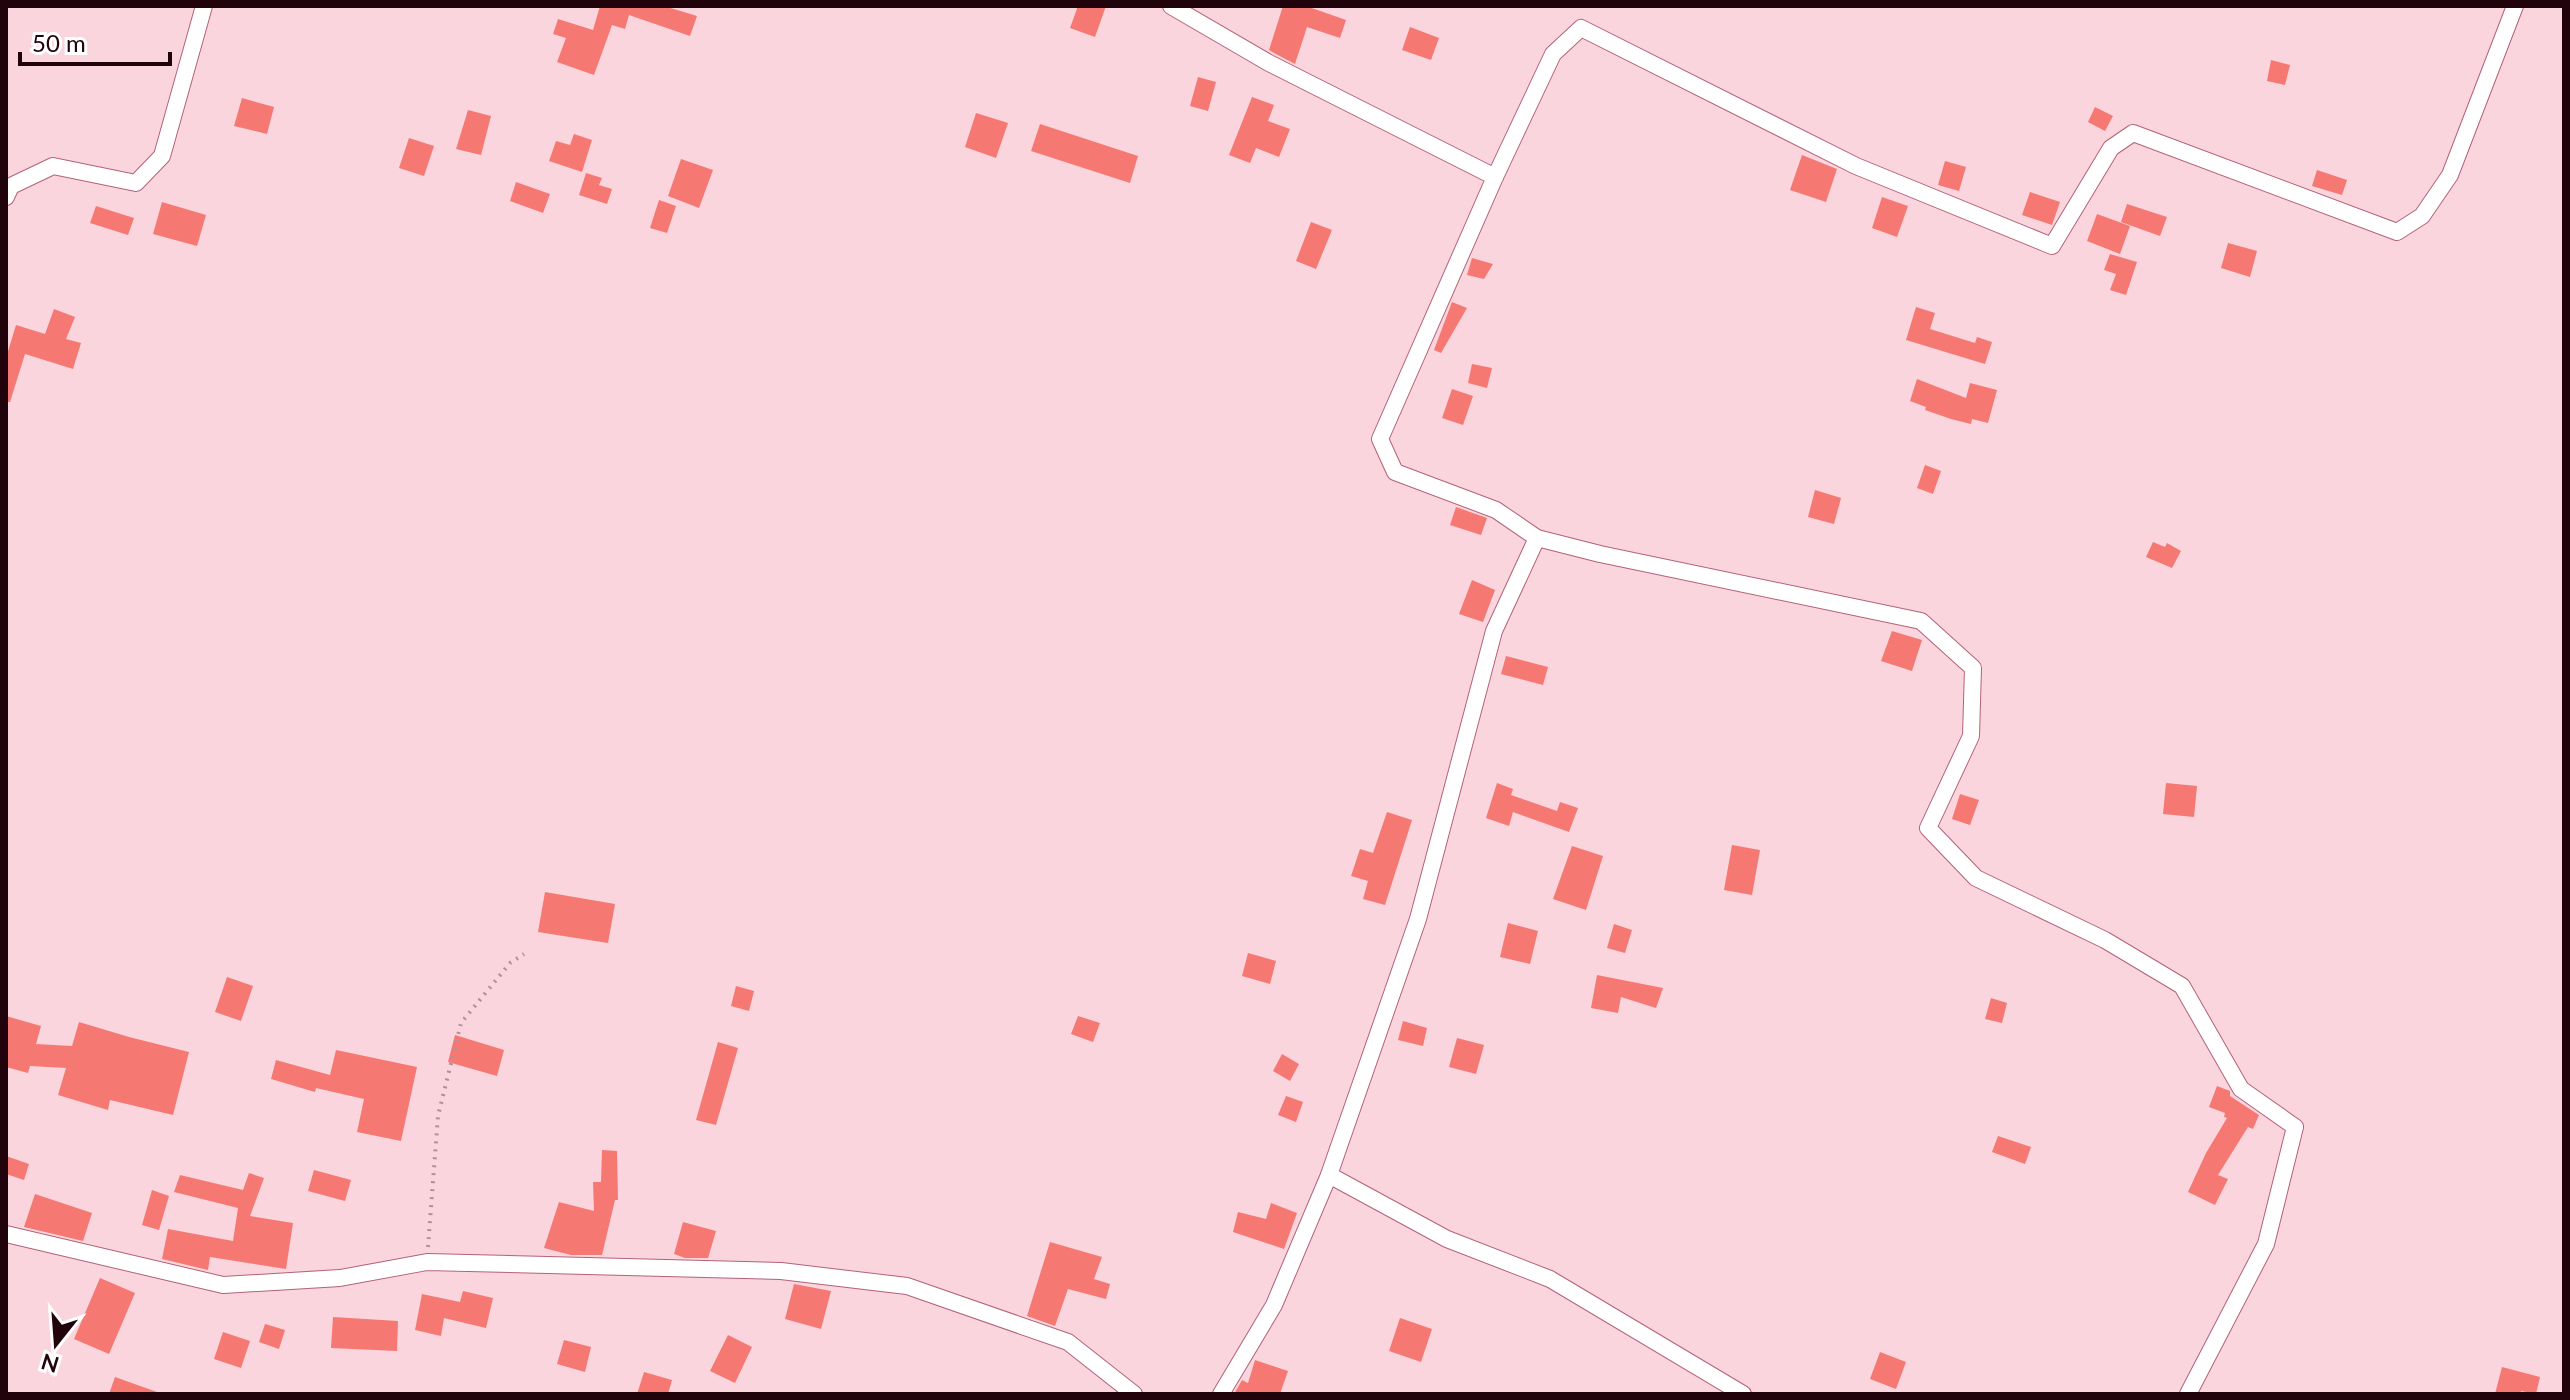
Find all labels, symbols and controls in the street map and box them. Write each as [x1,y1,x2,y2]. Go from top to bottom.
scale bar [20,16,170,66]
text: 50 m [32,28,86,57]
north arrow [16,1304,96,1384]
text: N [38,1348,62,1379]

